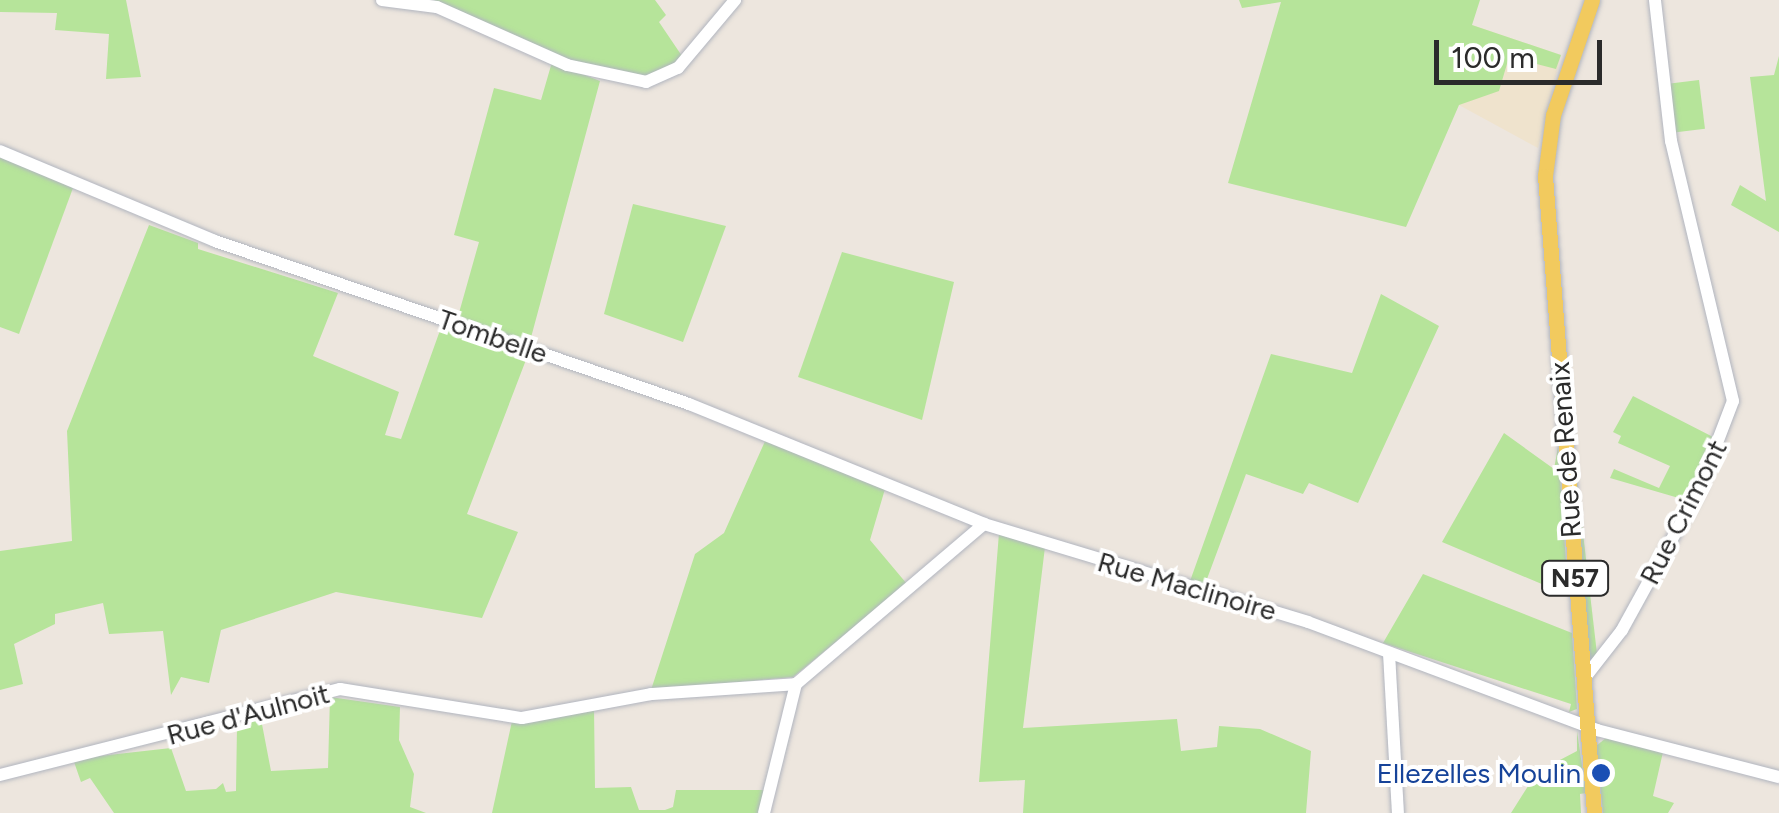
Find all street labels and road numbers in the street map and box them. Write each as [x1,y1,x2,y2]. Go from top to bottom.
street label: Tombelle [434,302,552,370]
street label: Rue de Renaix [1542,361,1588,539]
street label: Rue Crimont [1632,434,1734,590]
street label: Rue Maclinoire [1094,544,1280,628]
road number: N57 [1540,558,1610,598]
street label: Rue d'Aulnoit [163,676,333,752]

